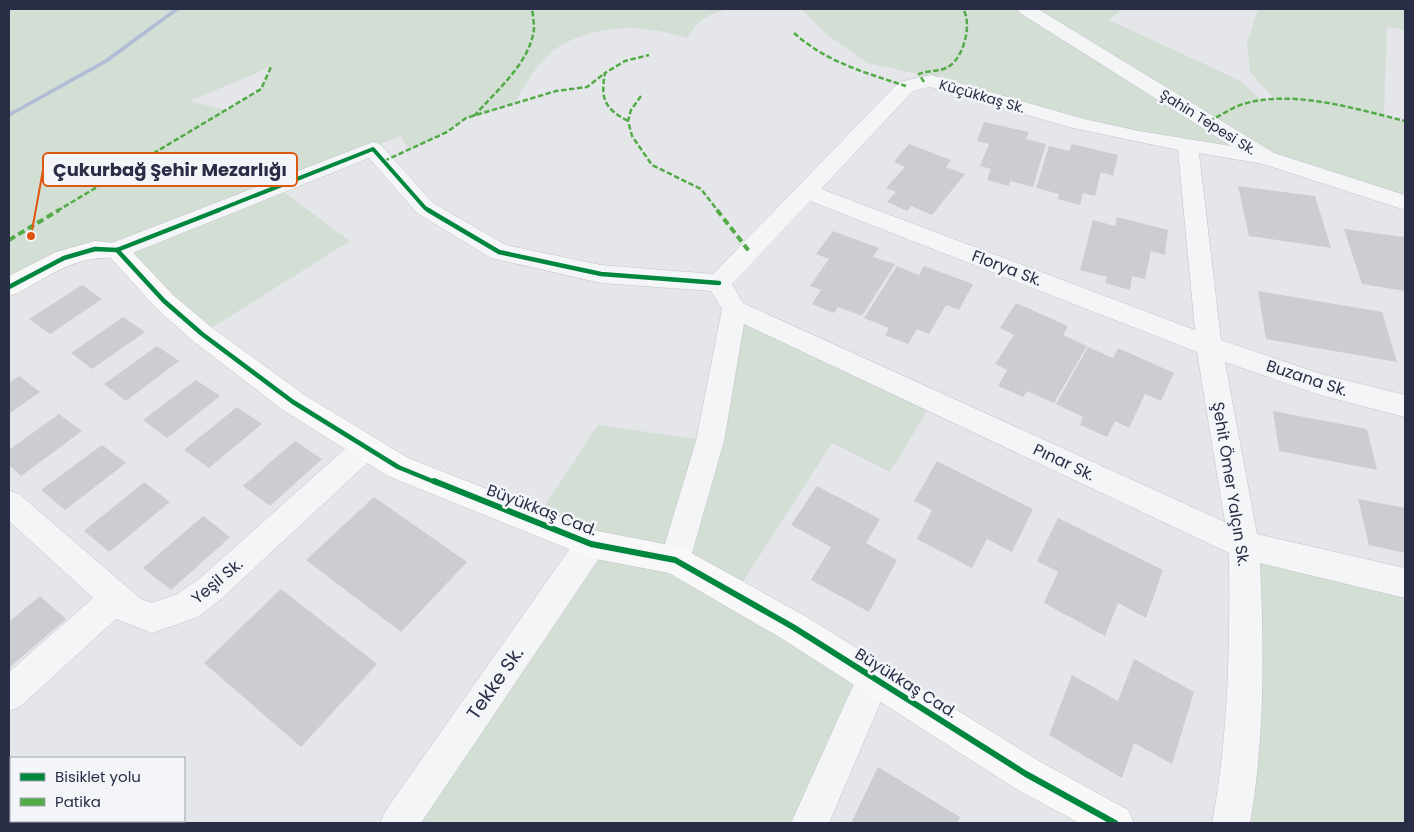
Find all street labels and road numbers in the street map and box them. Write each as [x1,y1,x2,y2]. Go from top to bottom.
street label: Küçükkaş Sk. [937,74,1027,118]
street label: Şahin Tepesi Sk. [1156,84,1260,160]
street label: Florya Sk. [969,244,1045,292]
street label: Buzana Sk. [1263,354,1351,402]
street label: Şehit Ömer Yalçın Sk. [1207,400,1255,568]
street label: Pınar Sk. [1029,438,1099,486]
street label: Büyükkaş Cad. [483,478,601,542]
street label: Yeşil Sk. [186,553,248,609]
street label: Tekke Sk. [460,641,530,725]
street label: Büyükkaş Cad. [850,642,962,724]

